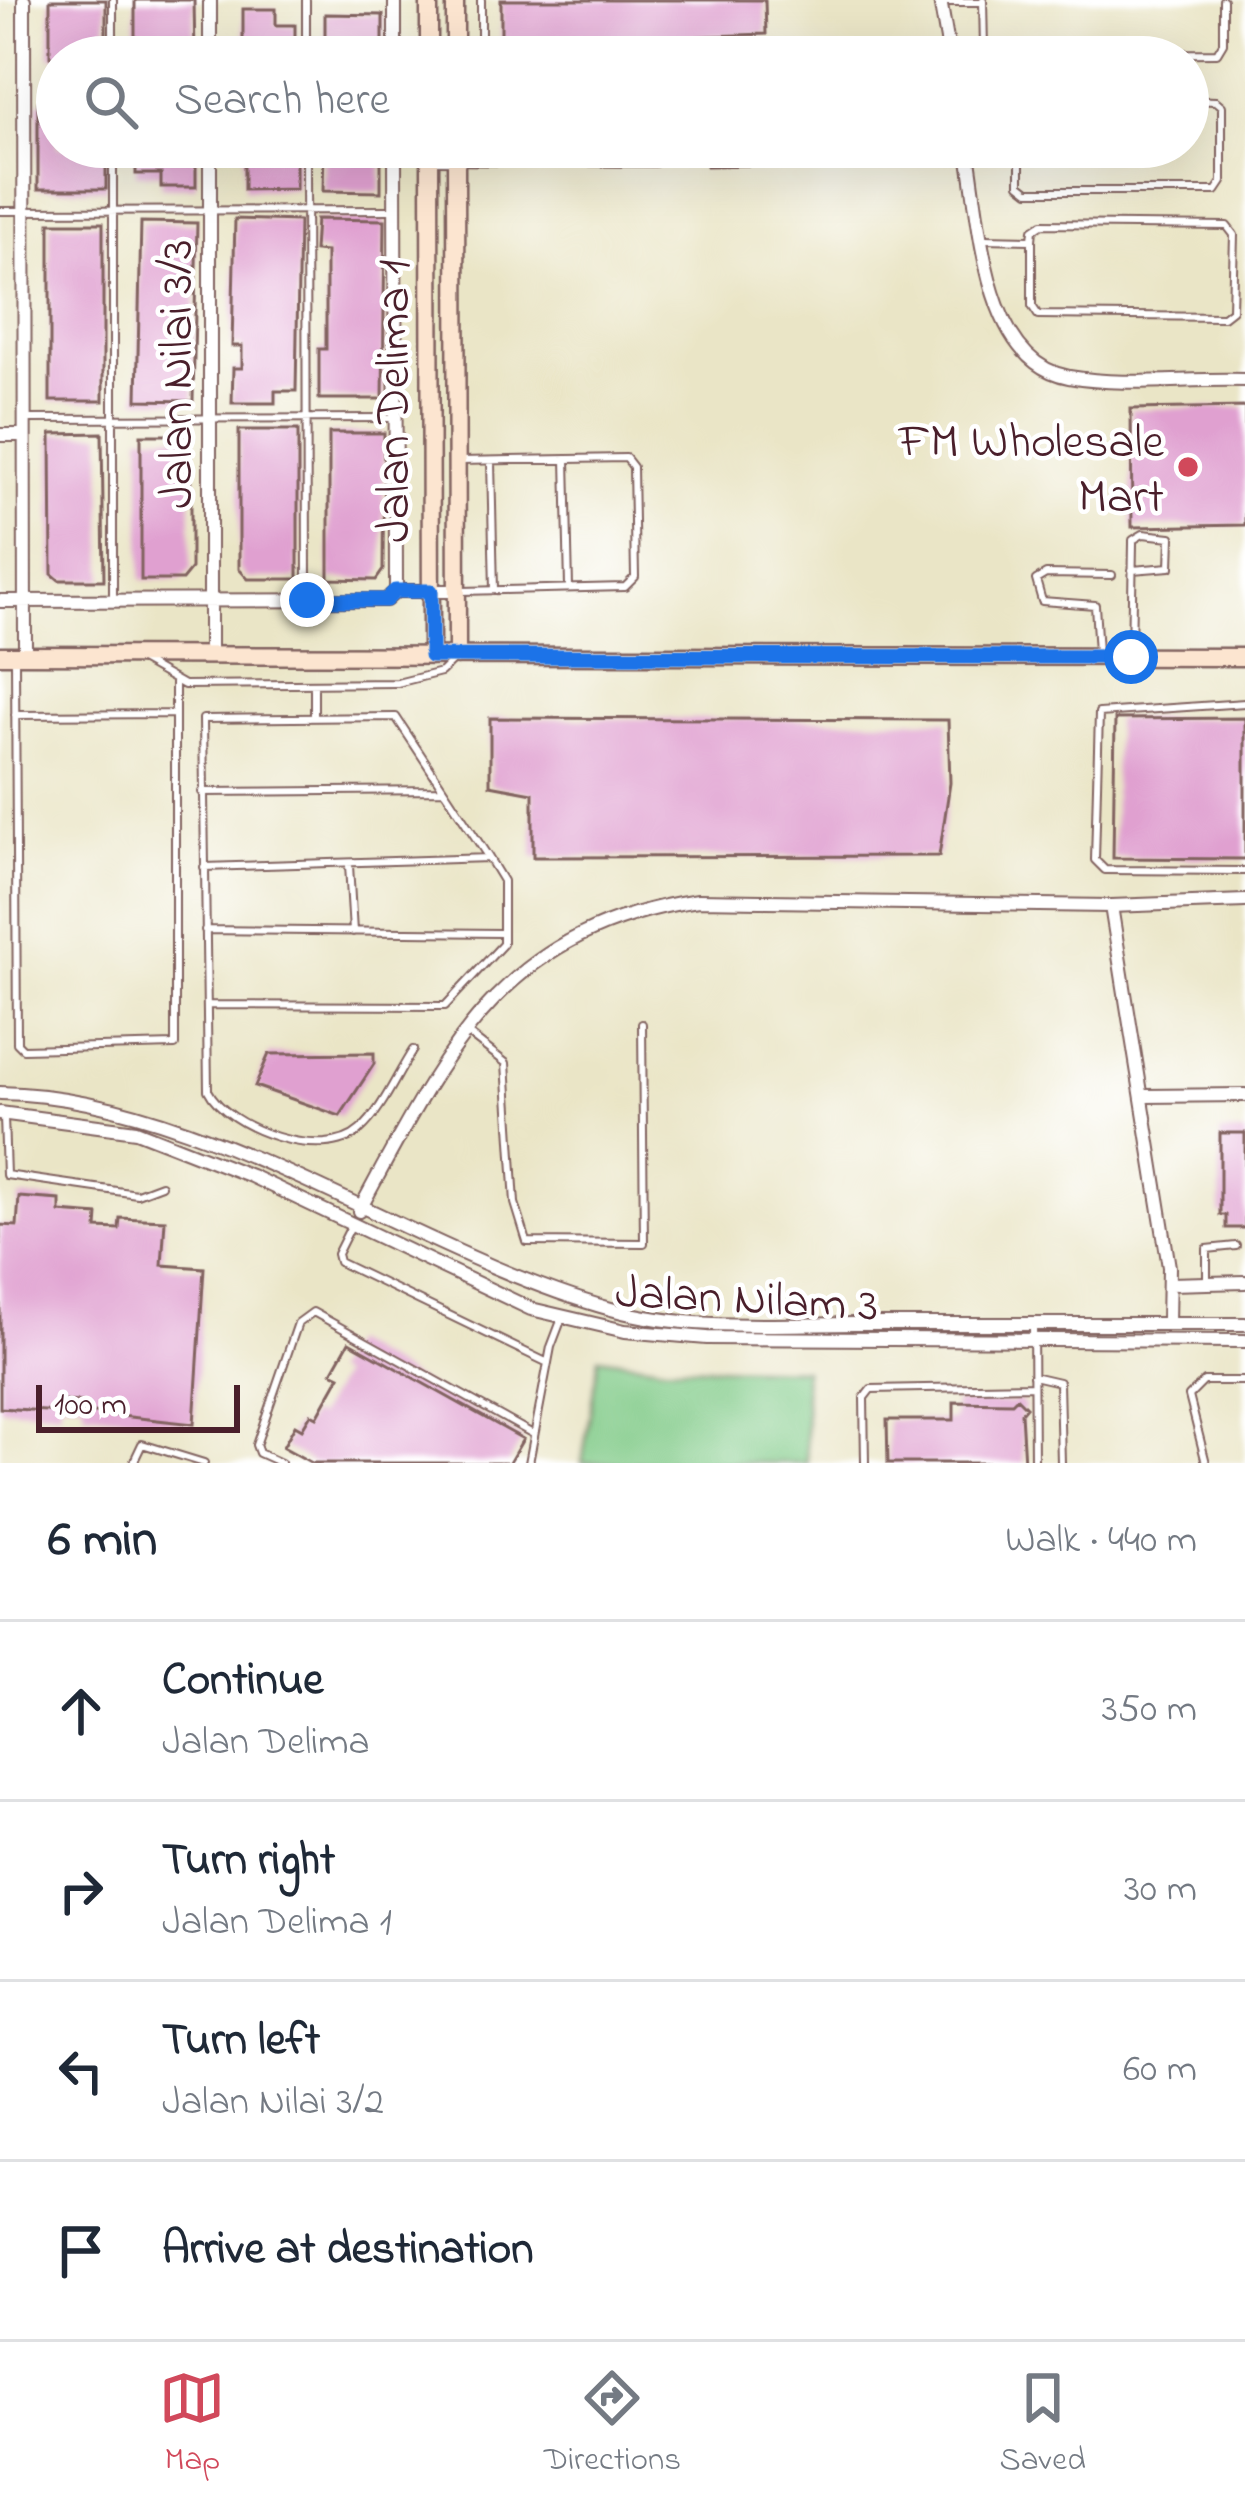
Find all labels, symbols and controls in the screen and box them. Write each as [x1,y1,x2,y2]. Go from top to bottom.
search box [36,36,1209,168]
icon: search [78,69,144,135]
text: Search here [174,69,390,135]
street label: Jalan Nilai 3/3 [144,239,214,509]
street label: Jalan Delima 1 [361,260,431,542]
place label: FM Wholesale Mart [898,409,1164,534]
marker: FM Wholesale Mart [1175,454,1201,480]
route end [280,573,334,627]
route start [1104,630,1158,684]
street label: Jalan Nilam 3 [614,1259,880,1343]
scale bar [36,1379,240,1432]
text: 100 m [54,1382,127,1430]
text: 6 min [48,1504,157,1579]
text: Walk · 440 m [1005,1513,1197,1570]
text: Continue [162,1649,323,1715]
icon: ahead [48,1678,114,1744]
text: 350 m [1102,1682,1197,1739]
text: Jalan Delima [162,1715,370,1772]
text: Turn right [162,1829,335,1895]
icon: right [48,1858,114,1924]
text: 30 m [1124,1862,1197,1919]
text: Jalan Delima 1 [162,1895,392,1952]
text: Turn left [162,2009,320,2075]
icon: left [48,2038,114,2104]
text: 60 m [1123,2042,1197,2099]
text: Jalan Nilai 3/2 [162,2075,384,2132]
icon: arrive [48,2218,114,2284]
text: Arrive at destination [162,2218,533,2284]
tab: Map [159,2365,225,2485]
tab: Directions [544,2365,681,2485]
tab: Saved [1000,2365,1086,2485]

